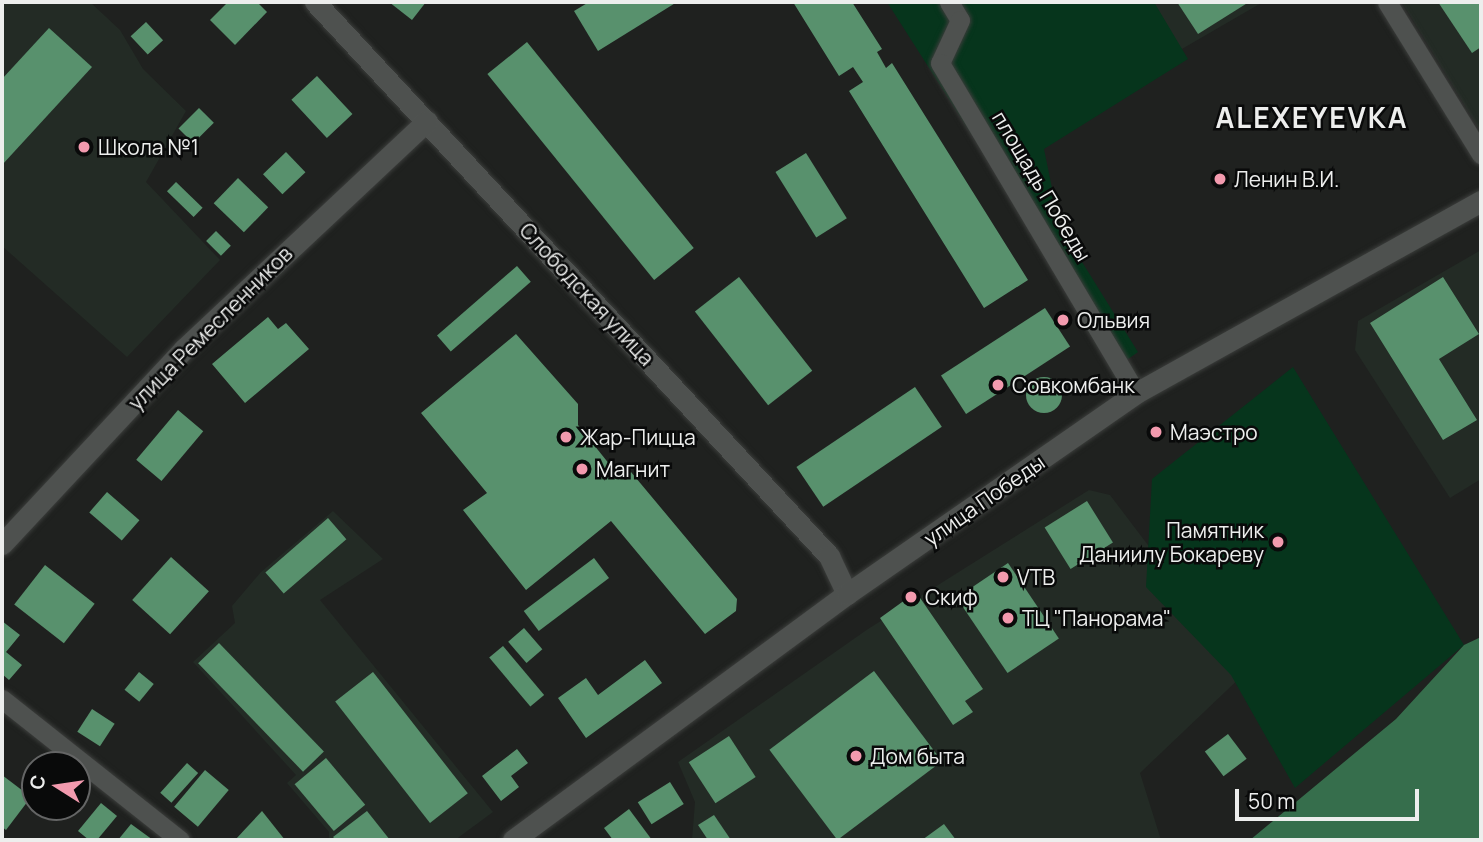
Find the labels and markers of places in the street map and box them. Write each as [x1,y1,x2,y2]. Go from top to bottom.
place label: Школа №1 [98,134,199,160]
marker: Школа №1 [76,139,92,155]
place label: Ленин В.И. [1234,166,1339,192]
marker: Ленин В.И. [1212,171,1228,187]
place label: Ольвия [1077,307,1150,333]
marker: Ольвия [1055,312,1071,328]
place label: Совкомбанк [1012,372,1135,398]
marker: Совкомбанк [990,377,1006,393]
place label: Маэстро [1170,419,1258,445]
place label: Жар-Пицца [580,424,696,450]
marker: Маэстро [1148,424,1164,440]
marker: Жар-Пицца [558,429,574,445]
place label: Магнит [596,456,670,482]
marker: Магнит [574,461,590,477]
place label: Памятник Даниилу Бокареву [1079,517,1264,567]
marker: Памятник Даниилу Бокареву [1270,534,1286,550]
place label: VTB [1017,564,1055,590]
marker: VTB [995,569,1011,585]
place label: Скиф [925,584,978,610]
marker: Скиф [903,589,919,605]
place label: ТЦ "Панорама" [1022,605,1171,631]
marker: ТЦ "Панорама" [1000,610,1016,626]
place label: Дом быта [870,743,965,769]
marker: Дом быта [848,748,864,764]

